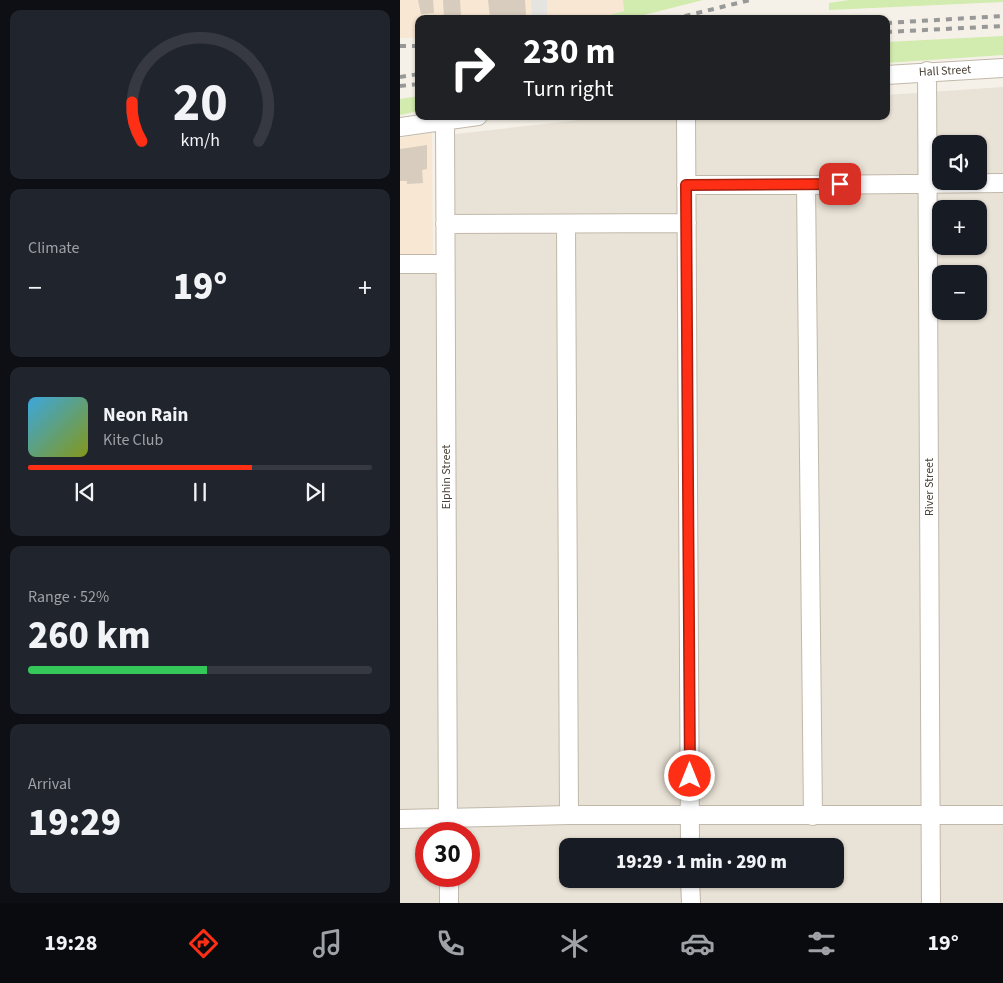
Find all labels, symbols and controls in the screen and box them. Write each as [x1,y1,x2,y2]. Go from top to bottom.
text: 230 m [523,27,615,77]
icon: right [440,35,505,100]
street label: Hall Street [918,61,972,81]
text: 20 [173,67,227,141]
text: Turn right [523,73,613,105]
text: km/h [180,128,220,153]
map controls [932,135,987,320]
button: sound [932,135,987,190]
pin [819,163,861,205]
icon: arrive [826,170,854,198]
button: + [932,200,987,255]
text: Climate [28,237,79,259]
text: 19° [173,260,227,314]
button: − [932,265,987,320]
text: − [28,268,42,308]
text: + [358,268,372,308]
text: Neon Rain [103,402,188,429]
text: Kite Club [103,429,163,451]
street label: Elphin Street [438,445,455,509]
street label: River Street [921,458,938,516]
icon: previous [71,478,99,506]
icon: pause [186,478,214,506]
icon: next [301,478,329,506]
text: Range · 52% [28,586,109,608]
text: 260 km [28,609,150,663]
position arrow [663,749,715,801]
text: Arrival [28,773,71,795]
text: 19:29 [28,796,121,850]
speed limit sign: 30 [415,822,480,887]
text: 19:29 · 1 min · 290 m [616,849,787,876]
icon: directions [186,926,221,961]
icon: music [310,926,345,961]
icon: phone [433,926,468,961]
icon: climate [557,926,592,961]
icon: car [680,926,715,961]
icon: filters [804,926,839,961]
text: 19:28 [44,927,97,959]
text: 19° [927,927,959,959]

